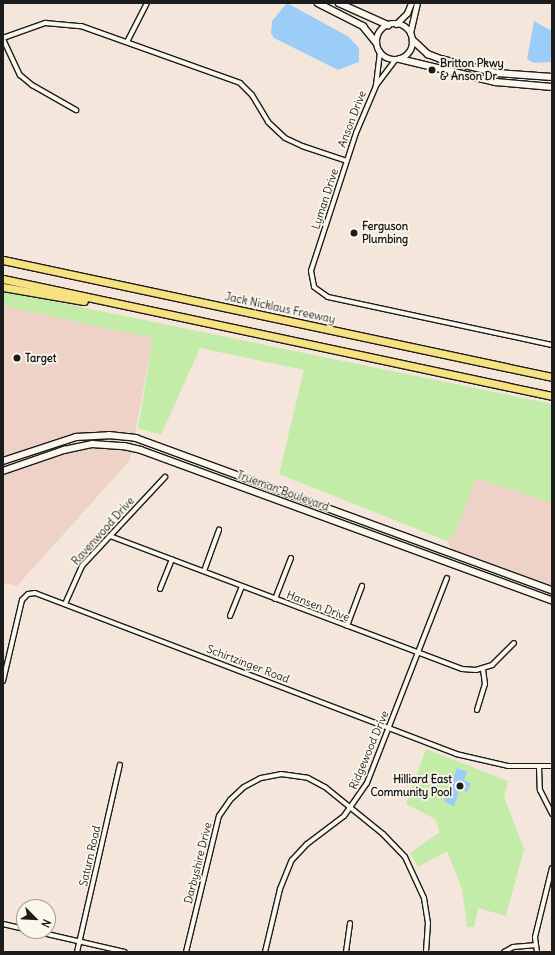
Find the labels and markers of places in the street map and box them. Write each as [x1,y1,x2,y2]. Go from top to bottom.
place label: Britton Pkwy & Anson Dr [440,57,504,83]
marker: Britton Pkwy & Anson Dr [427,65,437,75]
place label: Ferguson Plumbing [362,220,408,246]
marker: Ferguson Plumbing [349,228,359,238]
place label: Target [25,351,56,365]
marker: Target [12,353,22,363]
place label: Hilliard East Community Pool [370,773,452,799]
marker: Hilliard East Community Pool [455,781,465,791]

